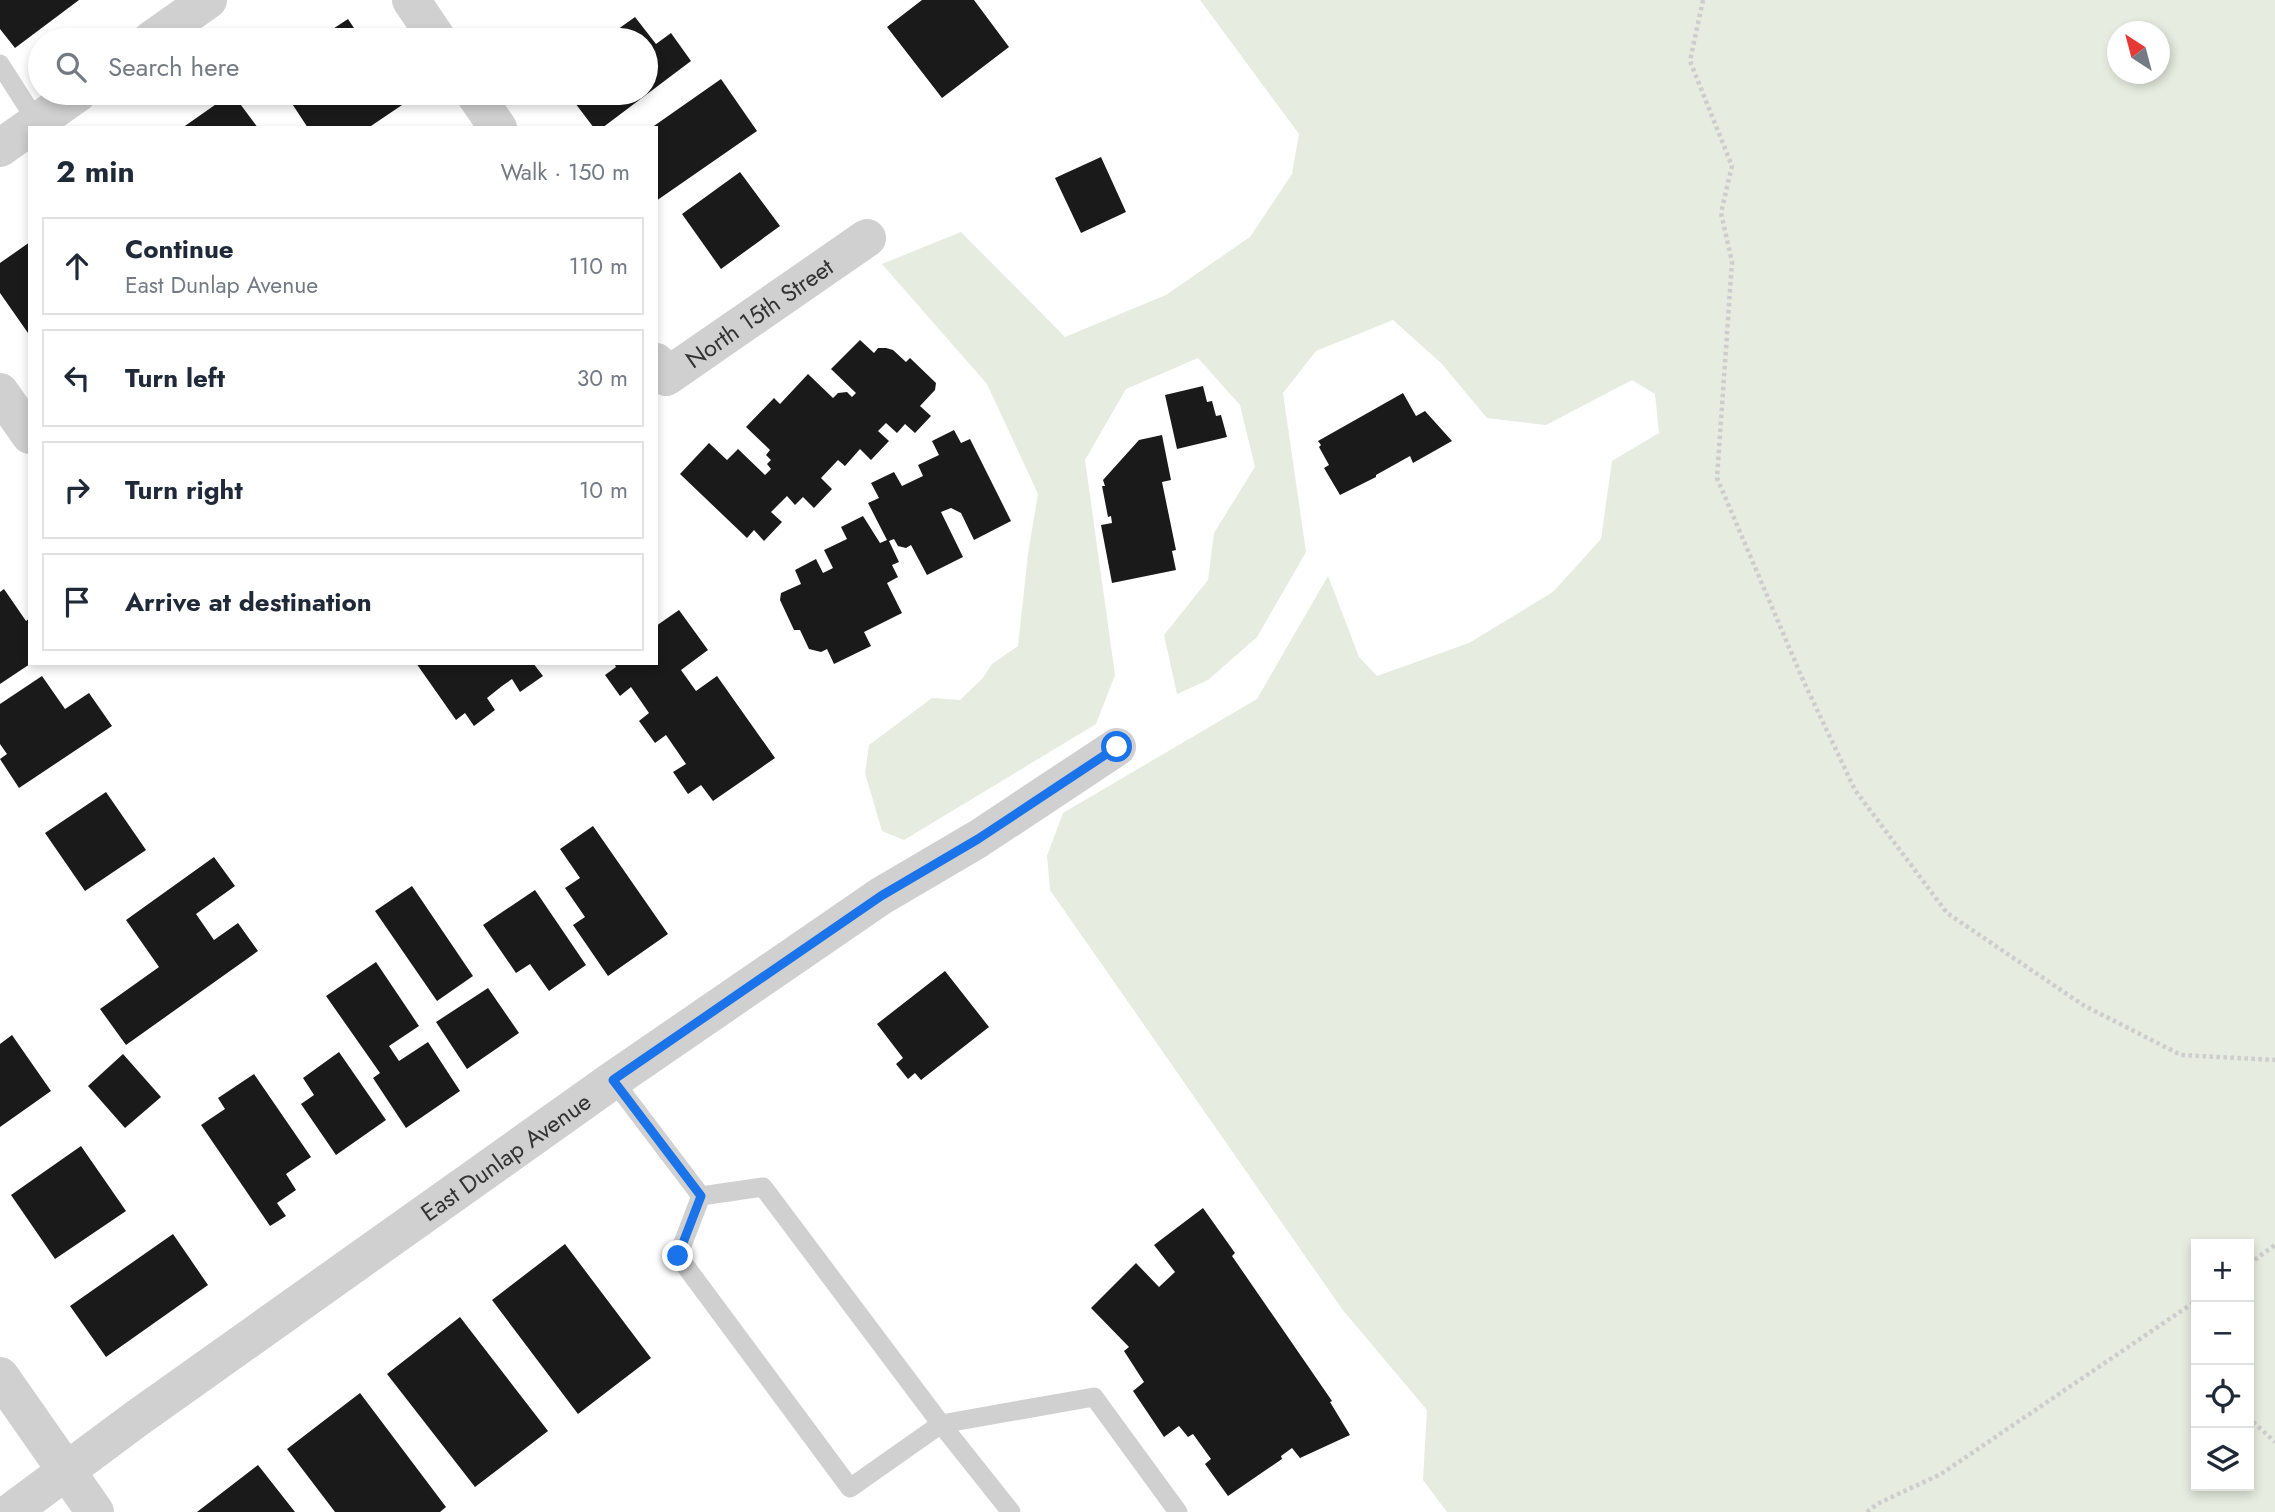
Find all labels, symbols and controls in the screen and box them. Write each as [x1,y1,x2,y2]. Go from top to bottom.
north arrow [2107,21,2170,84]
search box [28,28,658,105]
icon: search [52,48,90,86]
text: Search here [108,48,240,86]
text: 2 min [56,150,135,193]
text: Walk · 150 m [500,155,630,189]
text: Continue [125,230,234,268]
icon: ahead [58,247,96,285]
text: 110 m [569,249,628,283]
street label: North 15th Street [678,249,840,376]
text: East Dunlap Avenue [125,268,318,302]
icon: left [58,359,96,397]
text: Turn left [125,359,225,397]
text: 30 m [577,361,628,395]
icon: right [58,471,96,509]
text: Turn right [125,471,243,509]
text: 10 m [579,473,628,507]
icon: arrive [58,583,96,621]
text: Arrive at destination [125,583,372,621]
route start [1101,731,1132,762]
street label: East Dunlap Avenue [413,1084,598,1229]
map controls [2191,1239,2254,1491]
button: + [2191,1239,2254,1302]
route end [662,1240,693,1271]
button: − [2191,1302,2254,1365]
button: locate [2191,1365,2254,1428]
button: layers [2191,1428,2254,1491]

